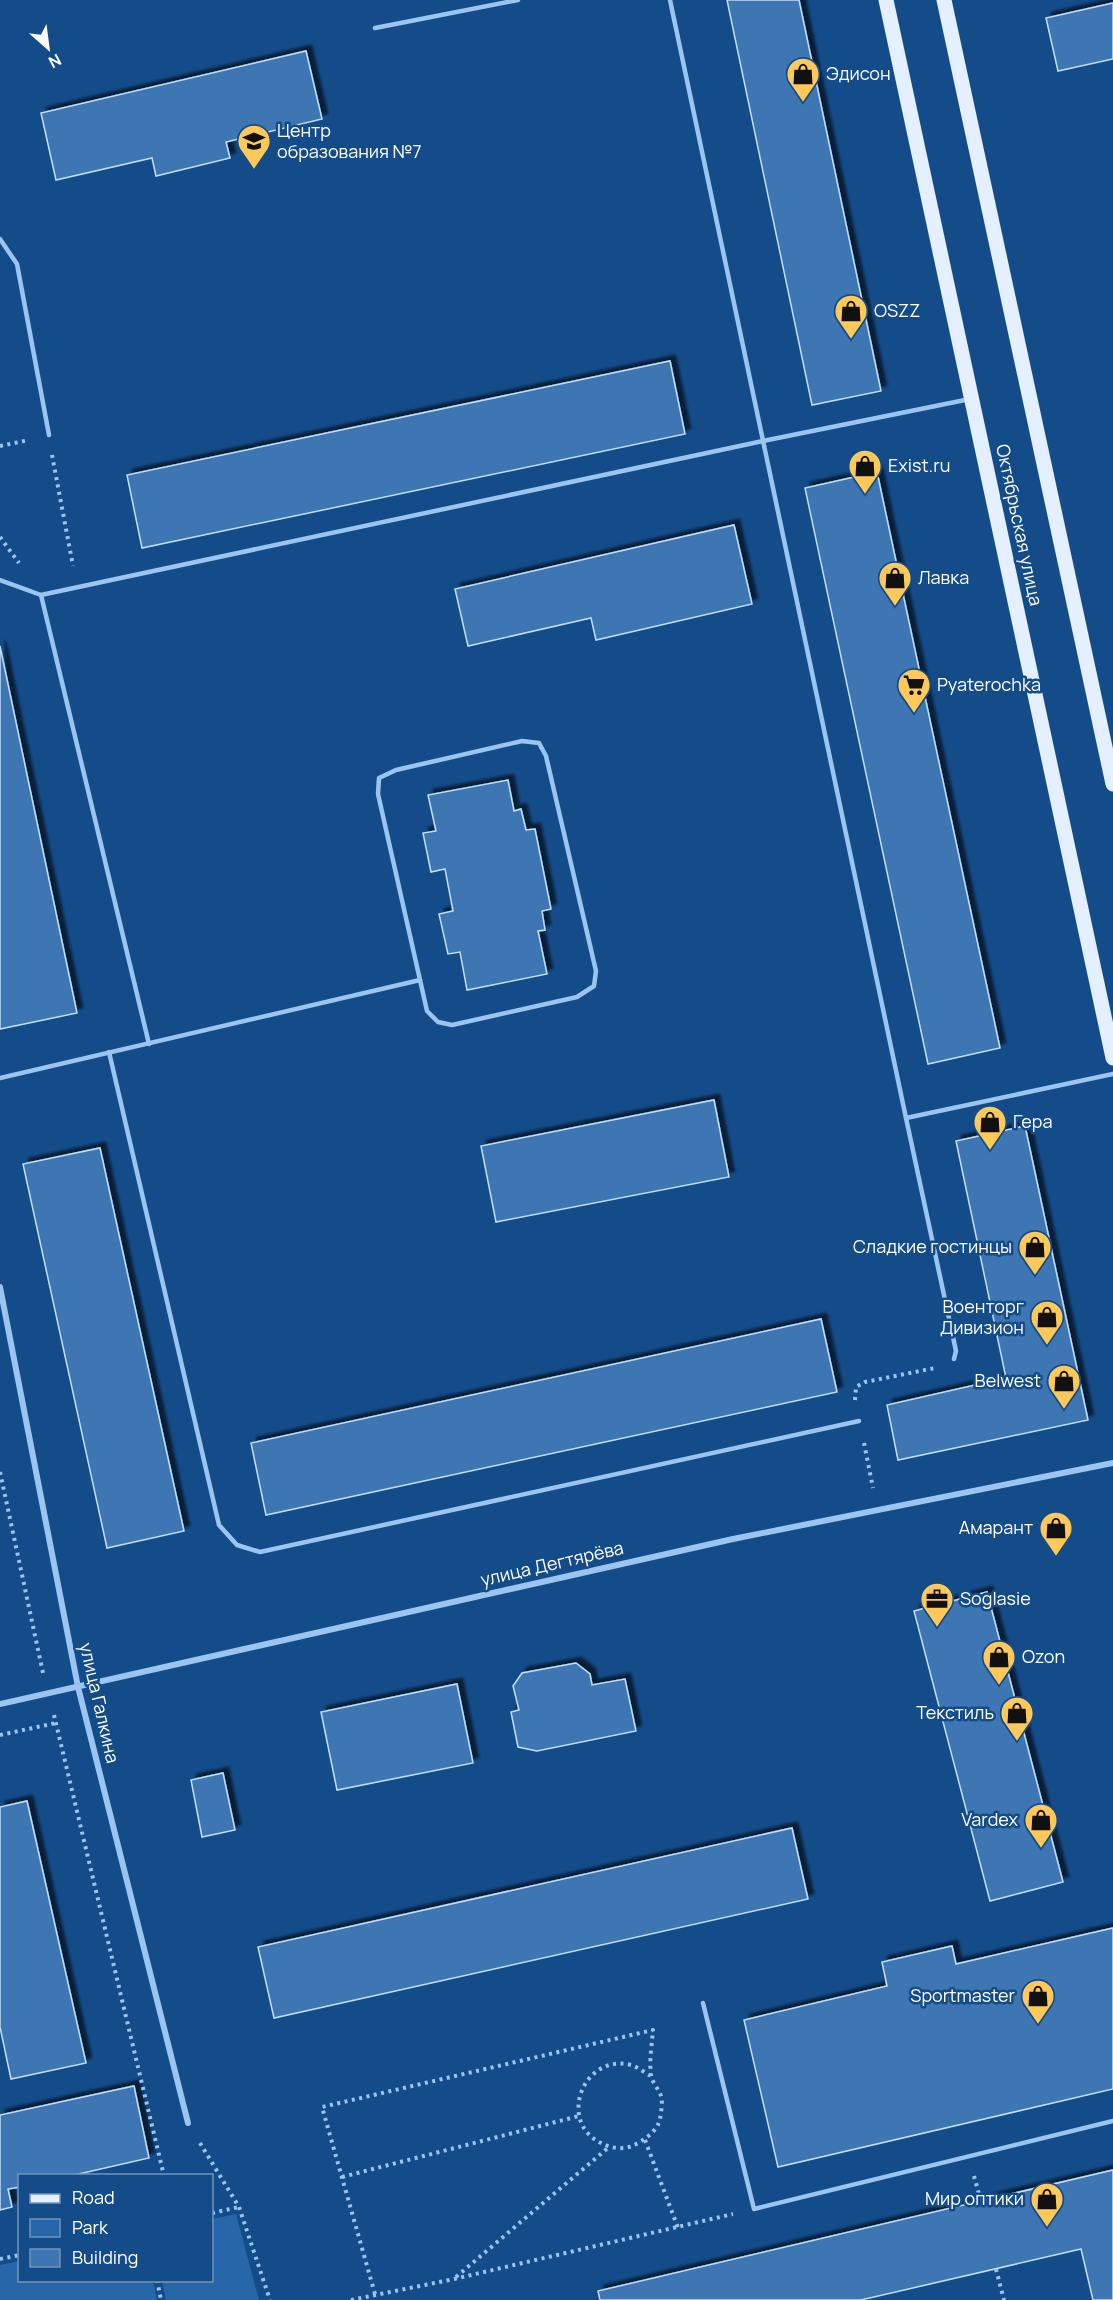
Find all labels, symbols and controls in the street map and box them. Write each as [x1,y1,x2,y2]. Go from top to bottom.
north arrow [18,18,78,78]
text: N [45,49,65,74]
shop icon: Эдисон [785,56,821,103]
place label: Эдисон [826,61,891,85]
place label: Центр образования №7 [277,118,422,163]
school or university icon: Центр образования №7 [236,123,272,170]
shop icon: OSZZ [833,293,869,340]
place label: OSZZ [874,298,920,322]
street label: Октябрьская улица [991,442,1049,608]
shop icon: Exist.ru [847,448,883,495]
place label: Exist.ru [888,453,950,477]
shop icon: Лавка [877,560,913,607]
place label: Лавка [918,565,969,589]
supermarket icon: Pyaterochka [896,667,932,714]
place label: Pyaterochka [937,672,1041,696]
shop icon: Гера [972,1104,1008,1151]
place label: Гера [1013,1109,1052,1133]
shop icon: Сладкие гостинцы [1017,1229,1053,1276]
place label: Сладкие гостинцы [853,1234,1012,1258]
place label: Военторг Дивизион [940,1294,1024,1339]
shop icon: Военторг Дивизион [1029,1299,1065,1346]
shop icon: Belwest [1046,1363,1082,1410]
place label: Belwest [975,1368,1041,1392]
shop icon: Амарант [1038,1510,1074,1557]
place label: Амарант [959,1515,1033,1539]
street label: улица Дегтярёва [478,1535,626,1591]
office icon: Soglasie [919,1581,955,1628]
place label: Soglasie [960,1586,1031,1610]
shop icon: Ozon [981,1639,1017,1686]
street label: улица Галкина [74,1640,125,1765]
place label: Ozon [1022,1644,1065,1668]
shop icon: Текстиль [999,1695,1035,1742]
place label: Текстиль [916,1700,994,1724]
shop icon: Vardex [1023,1802,1059,1849]
place label: Vardex [961,1807,1018,1831]
shop icon: Sportmaster [1020,1978,1056,2025]
place label: Sportmaster [910,1983,1016,2007]
legend [18,2174,213,2282]
shop icon: Мир оптики [1029,2181,1065,2228]
text: Road [72,2185,115,2209]
place label: Мир оптики [925,2186,1024,2210]
text: Park [72,2215,109,2239]
text: Building [72,2245,138,2269]

